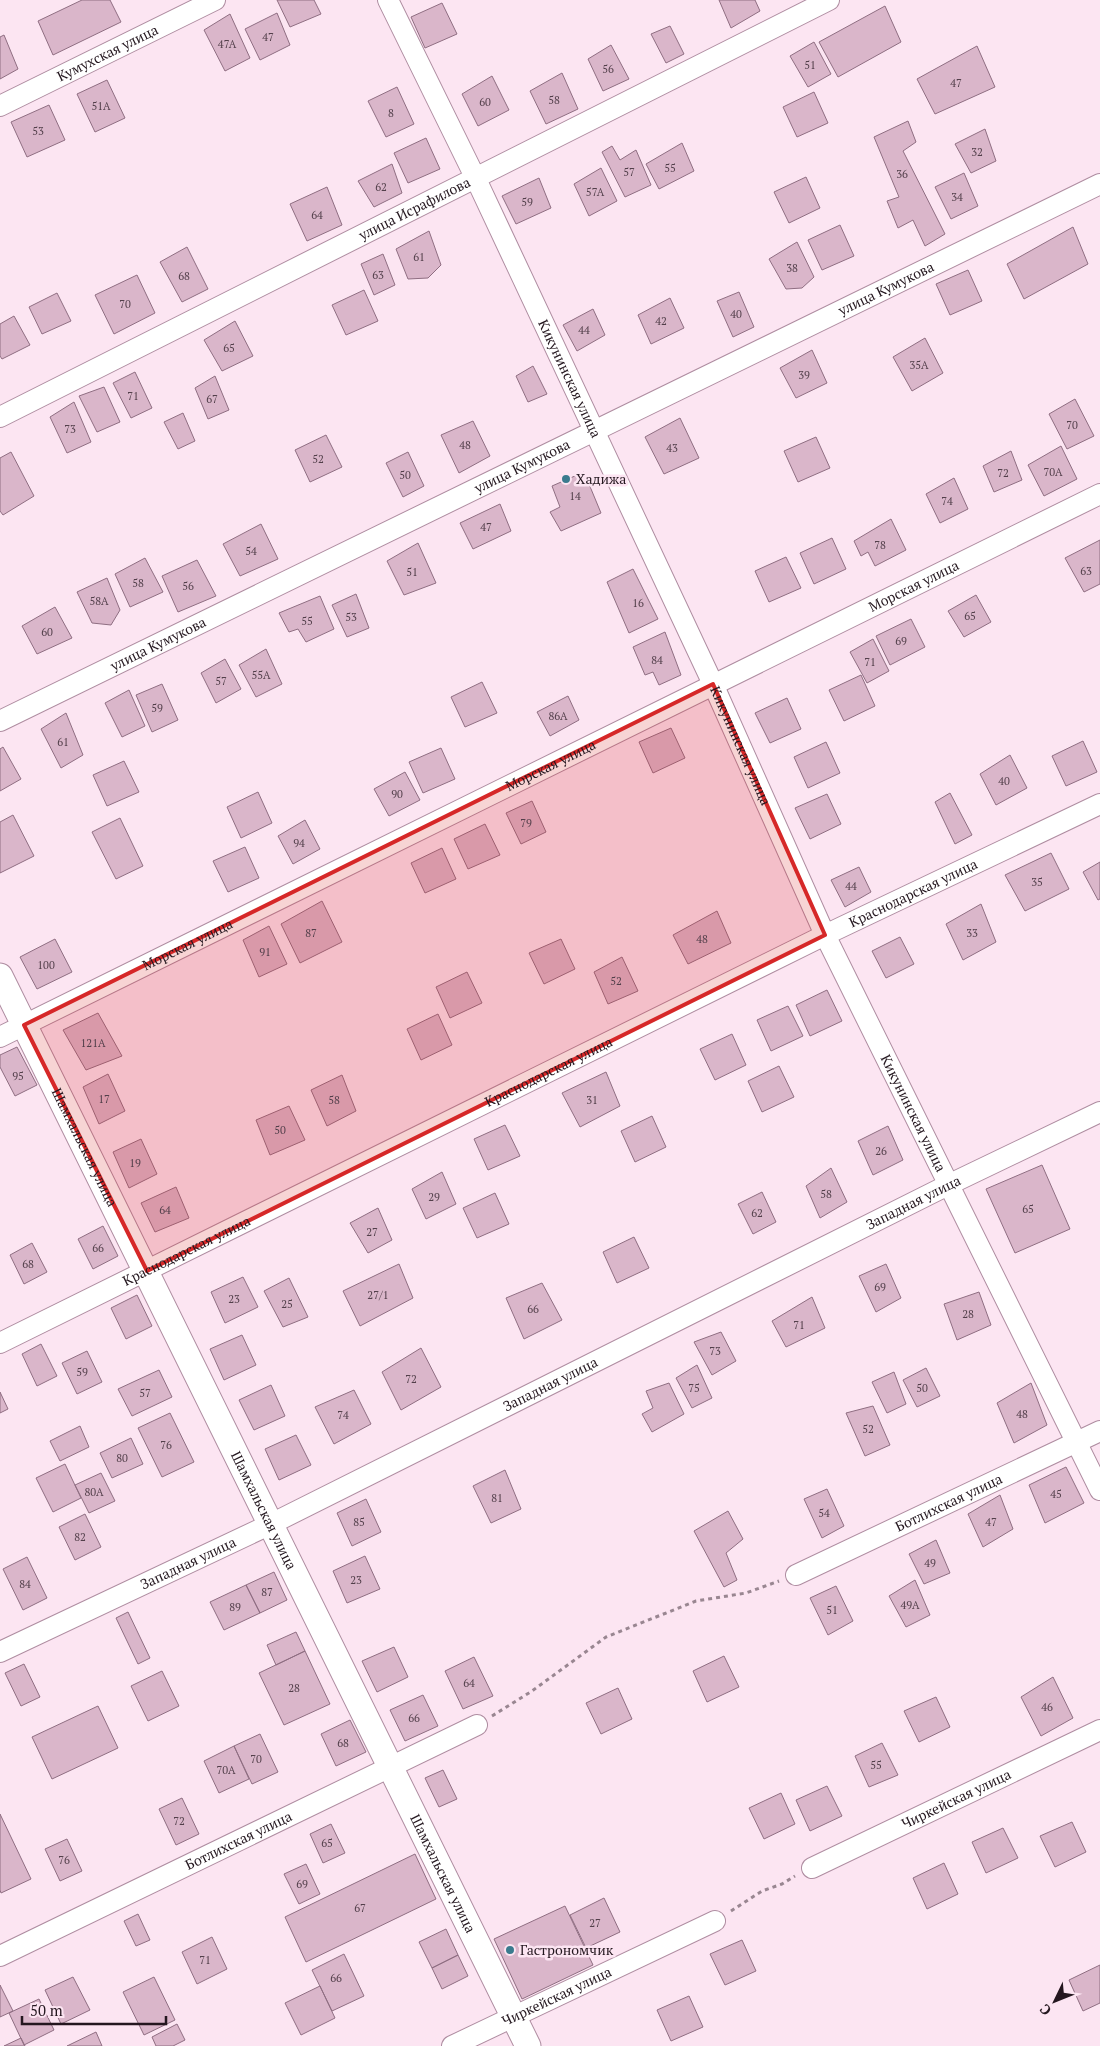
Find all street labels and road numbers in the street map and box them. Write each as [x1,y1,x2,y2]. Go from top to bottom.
street label: Кумухская улица [54,20,161,85]
street label: улица Исрафилова [354,172,473,245]
street label: улица Кумукова [834,257,937,320]
street label: Кикунинская улица [534,316,606,441]
street label: улица Кумукова [470,434,573,498]
street label: Морская улица [865,555,962,616]
street label: улица Кумукова [106,612,209,675]
street label: Кикунинская улица [706,683,776,808]
street label: Морская улица [502,734,599,795]
street label: Краснодарская улица [846,854,980,931]
street label: Морская улица [139,914,236,974]
street label: Краснодарская улица [481,1032,615,1111]
street label: Кикунинская улица [877,1051,951,1175]
street label: Шамхальская улица [48,1085,122,1210]
street label: Западная улица [862,1170,964,1234]
street label: Краснодарская улица [119,1211,253,1290]
street label: Западная улица [499,1352,601,1415]
street label: Шамхальская улица [227,1448,301,1573]
street label: Ботлихская улица [892,1469,1005,1536]
street label: Западная улица [137,1532,239,1593]
street label: Чиркейская улица [898,1764,1014,1833]
street label: Ботлихская улица [182,1806,295,1874]
street label: Шамхальская улица [406,1811,481,1936]
street label: Чиркейская улица [499,1962,614,2030]

